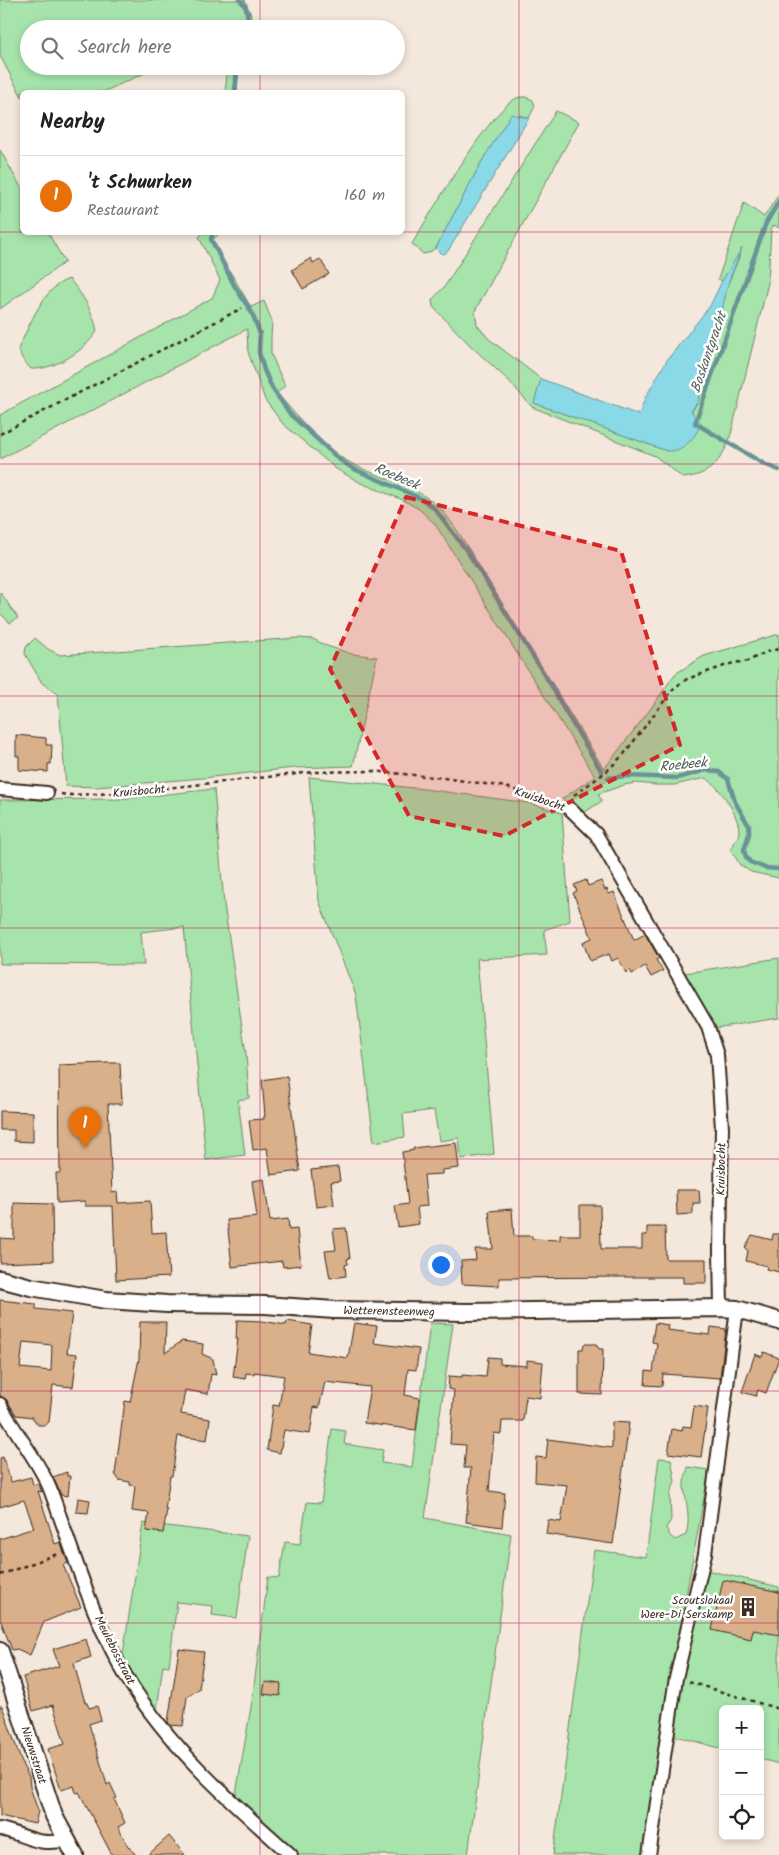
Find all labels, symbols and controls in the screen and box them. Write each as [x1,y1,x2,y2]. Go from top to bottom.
search box [20,20,405,75]
text: Search here [78,33,172,63]
icon: search [38,34,66,62]
text: Nearby [40,106,105,139]
text: 't Schuurken [87,168,192,198]
text: 1 [54,183,58,208]
text: 160 m [344,183,385,208]
text: Restaurant [87,198,159,223]
water label: Boskantgracht [685,306,734,396]
water label: Roebeek [371,458,425,497]
water label: Roebeek [658,751,710,778]
street label: Kruisbocht [112,780,167,803]
street label: Kruisbocht [512,782,568,817]
pin: 1 [69,1107,101,1148]
street label: Kruisbocht [712,1142,731,1196]
your location [428,1252,454,1278]
street label: Wetterensteenweg [343,1301,435,1322]
place label: Scoutslokaal Were-Di Serskamp [641,1591,733,1624]
building icon: Scoutslokaal Were-Di Serskamp [737,1596,759,1618]
street label: Meulebosstraat [89,1612,140,1688]
map controls [719,1705,764,1840]
button: + [719,1705,764,1750]
street label: Nieuwstraat [15,1724,52,1787]
button: − [719,1750,764,1795]
button: locate [719,1795,764,1840]

